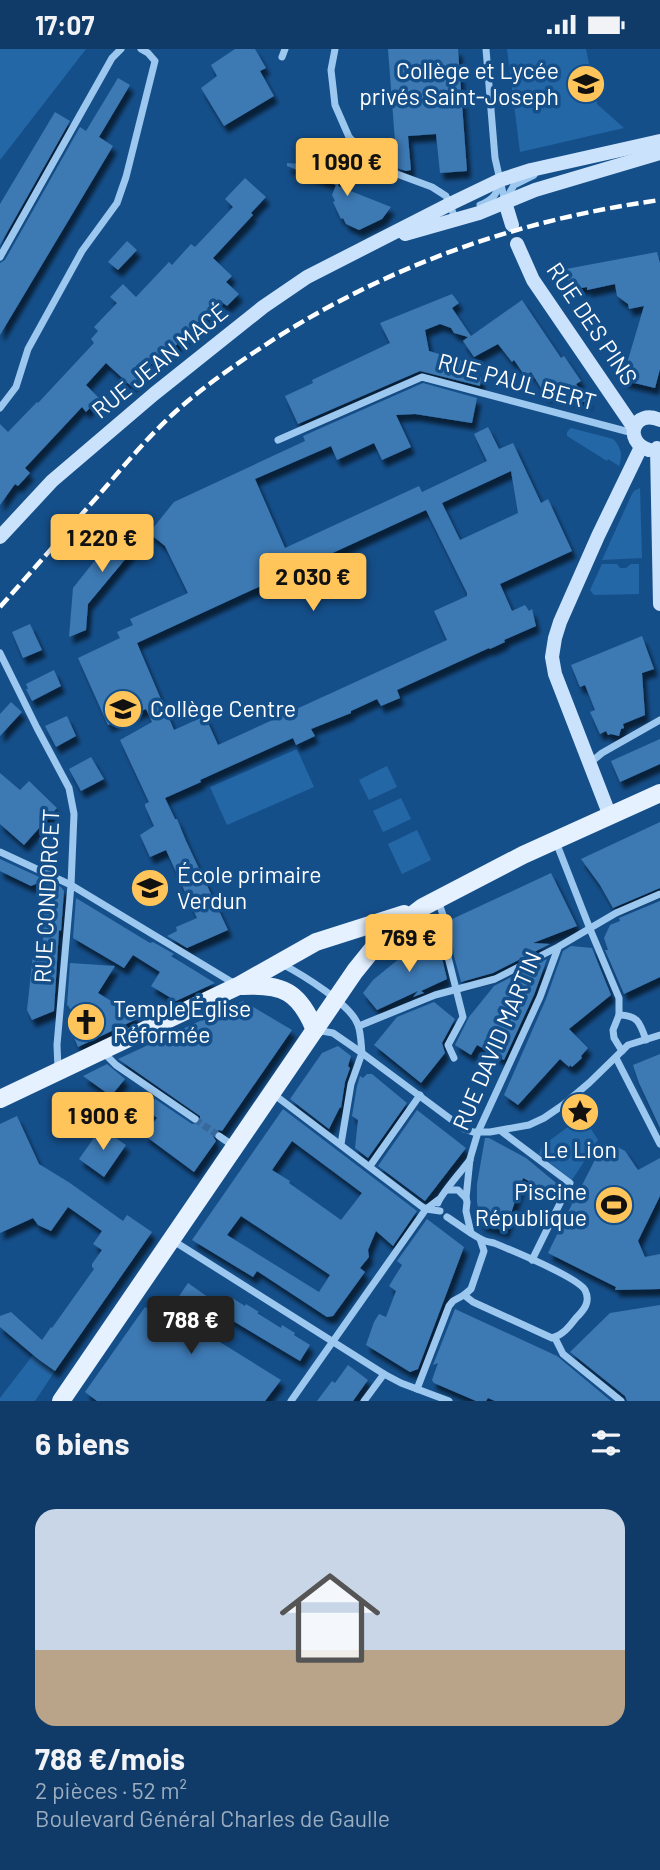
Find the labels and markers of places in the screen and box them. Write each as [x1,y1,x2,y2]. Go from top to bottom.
place label: Collège et Lycée privés Saint-Joseph [359,56,559,110]
school or university icon: Collège et Lycée privés Saint-Joseph [565,63,607,105]
pin: 1 090 € [282,139,412,198]
pin: 1 220 € [37,515,167,574]
pin: 2 030 € [248,553,378,613]
school or university icon: Collège Centre [102,688,144,730]
place label: Collège Centre [150,694,296,722]
place label: École primaire Verdun [177,860,322,914]
school or university icon: École primaire Verdun [129,867,171,909]
pin: 769 € [360,915,458,974]
place label: Temple Église Réformée [113,994,251,1048]
church icon: Temple Église Réformée [65,1001,107,1043]
place icon: Le Lion [559,1091,601,1133]
pin: 1 900 € [38,1093,168,1152]
place label: Le Lion [543,1135,617,1163]
place label: Piscine République [475,1177,587,1231]
sports icon: Piscine République [593,1184,635,1226]
pin: 788 € [142,1297,240,1356]

